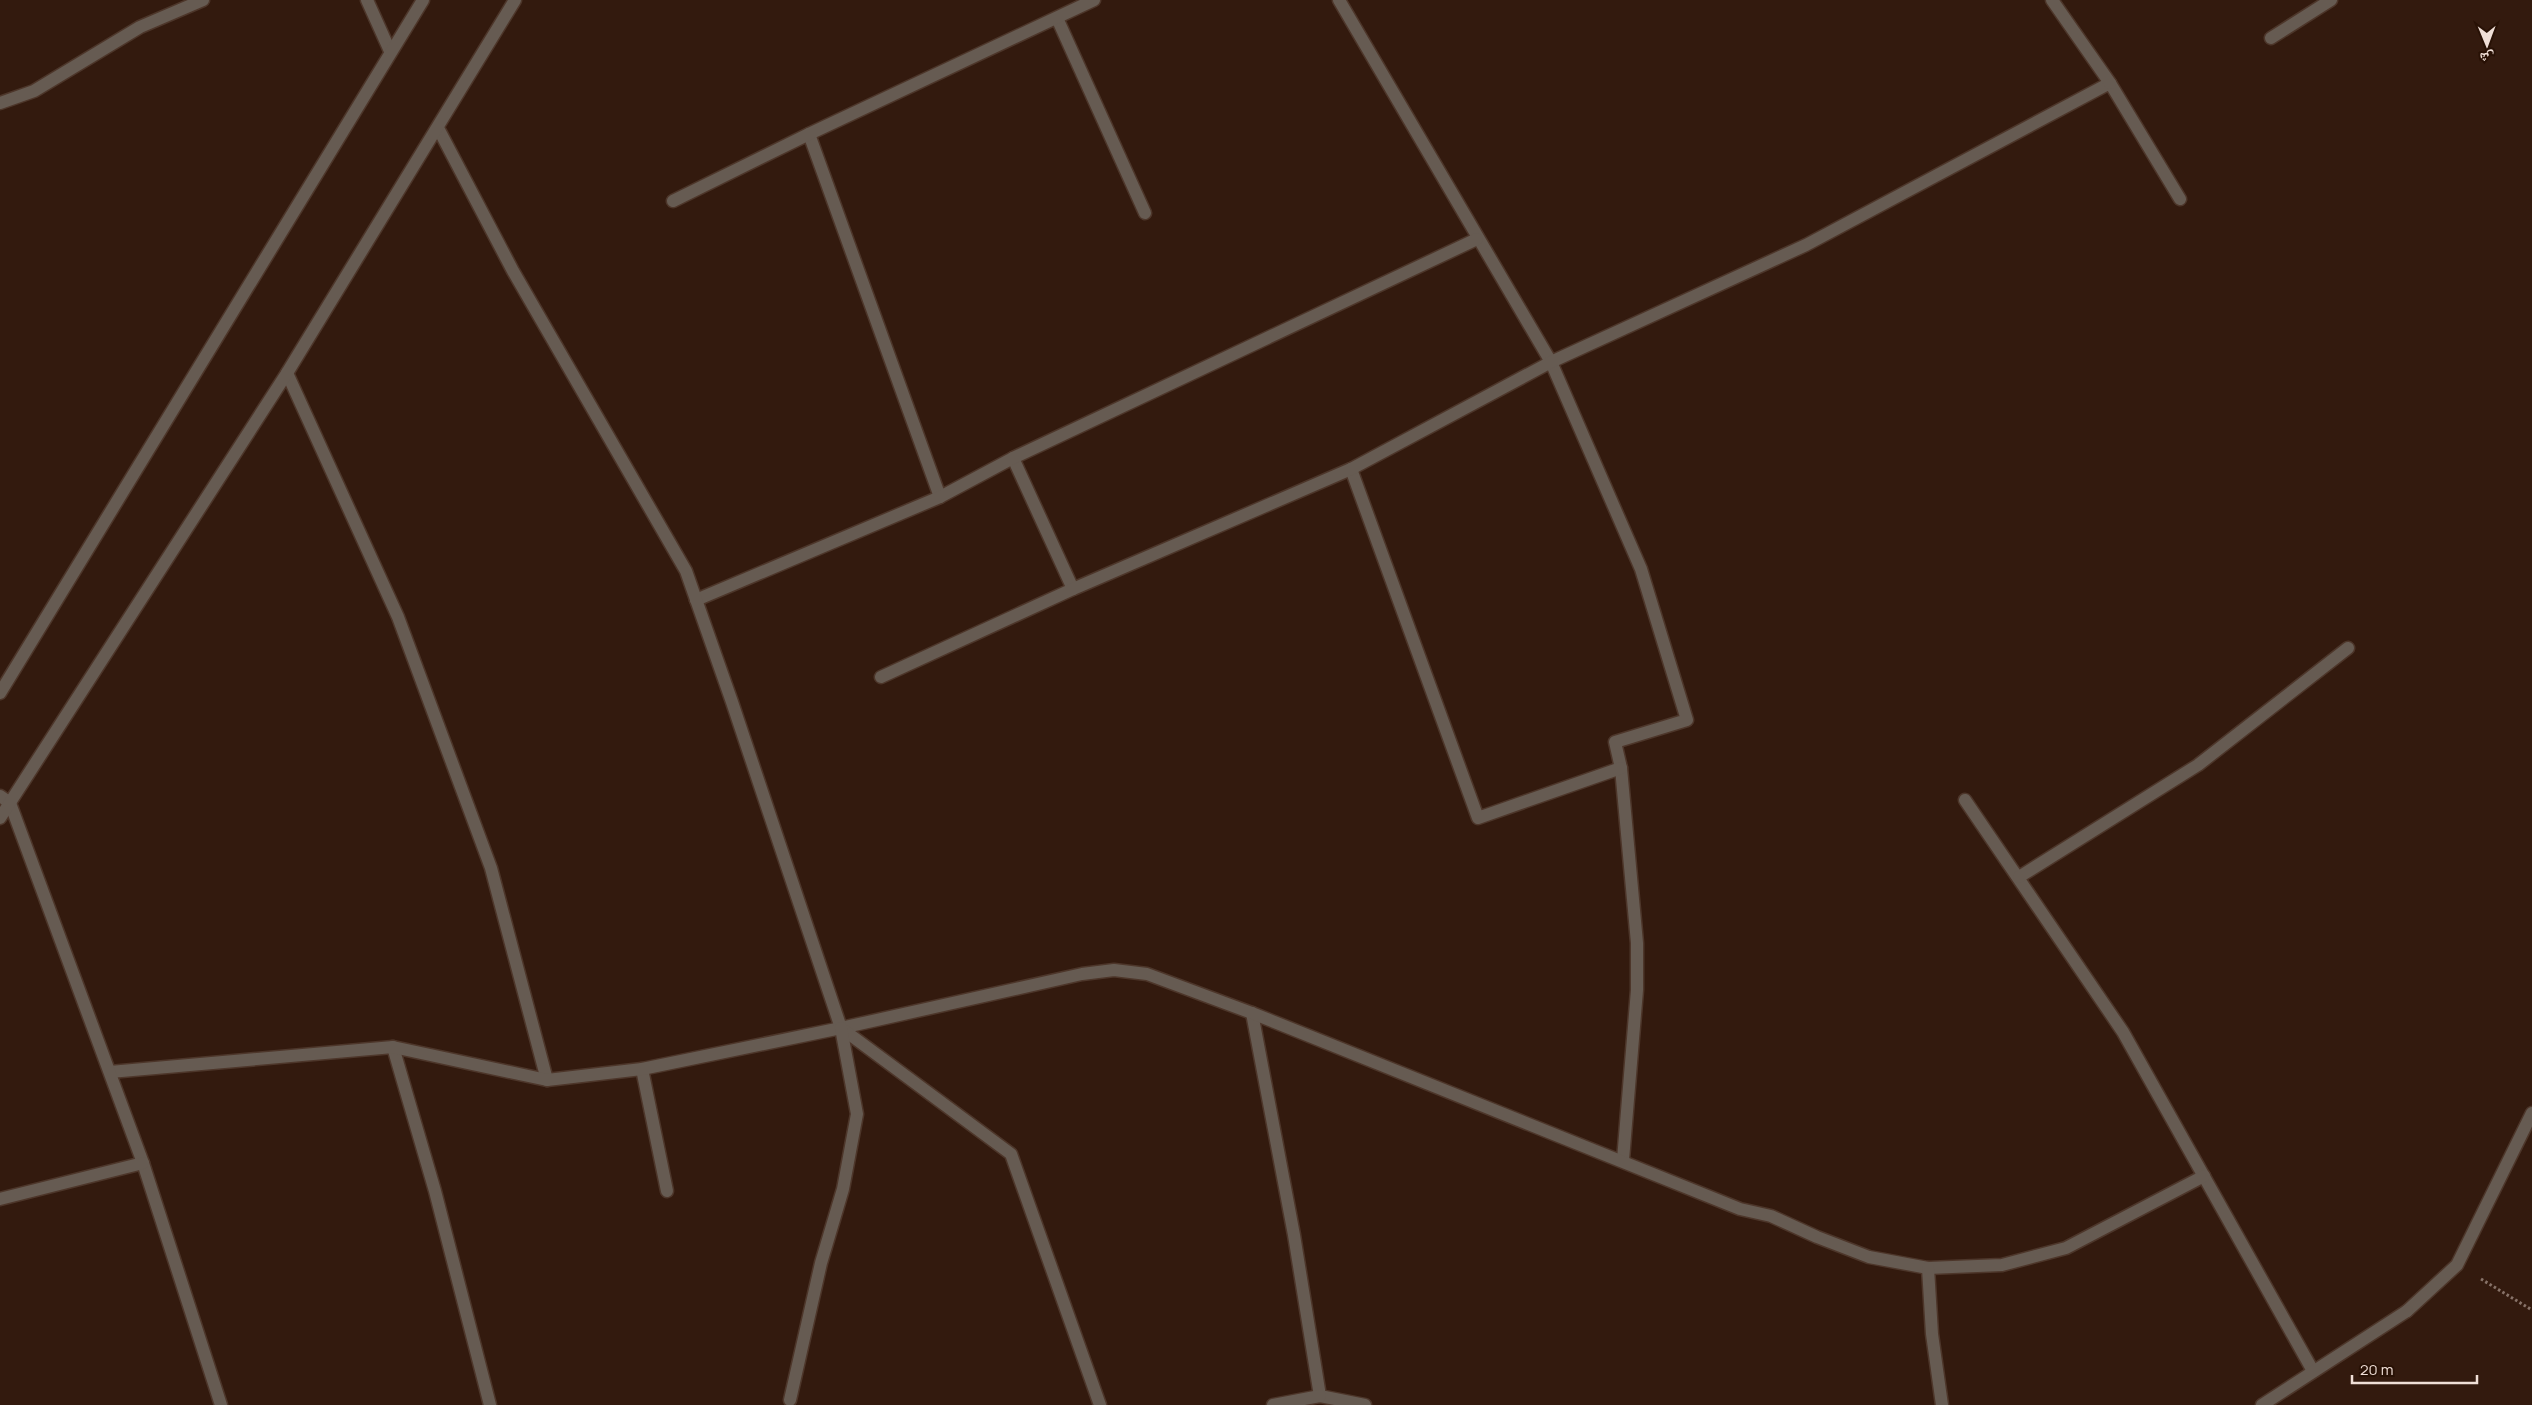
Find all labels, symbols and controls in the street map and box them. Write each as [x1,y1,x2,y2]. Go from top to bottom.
north arrow [2462,20,2512,70]
text: ش [2480,49,2495,68]
scale bar [2352,1352,2477,1384]
text: 20 m [2360,1359,2393,1380]

